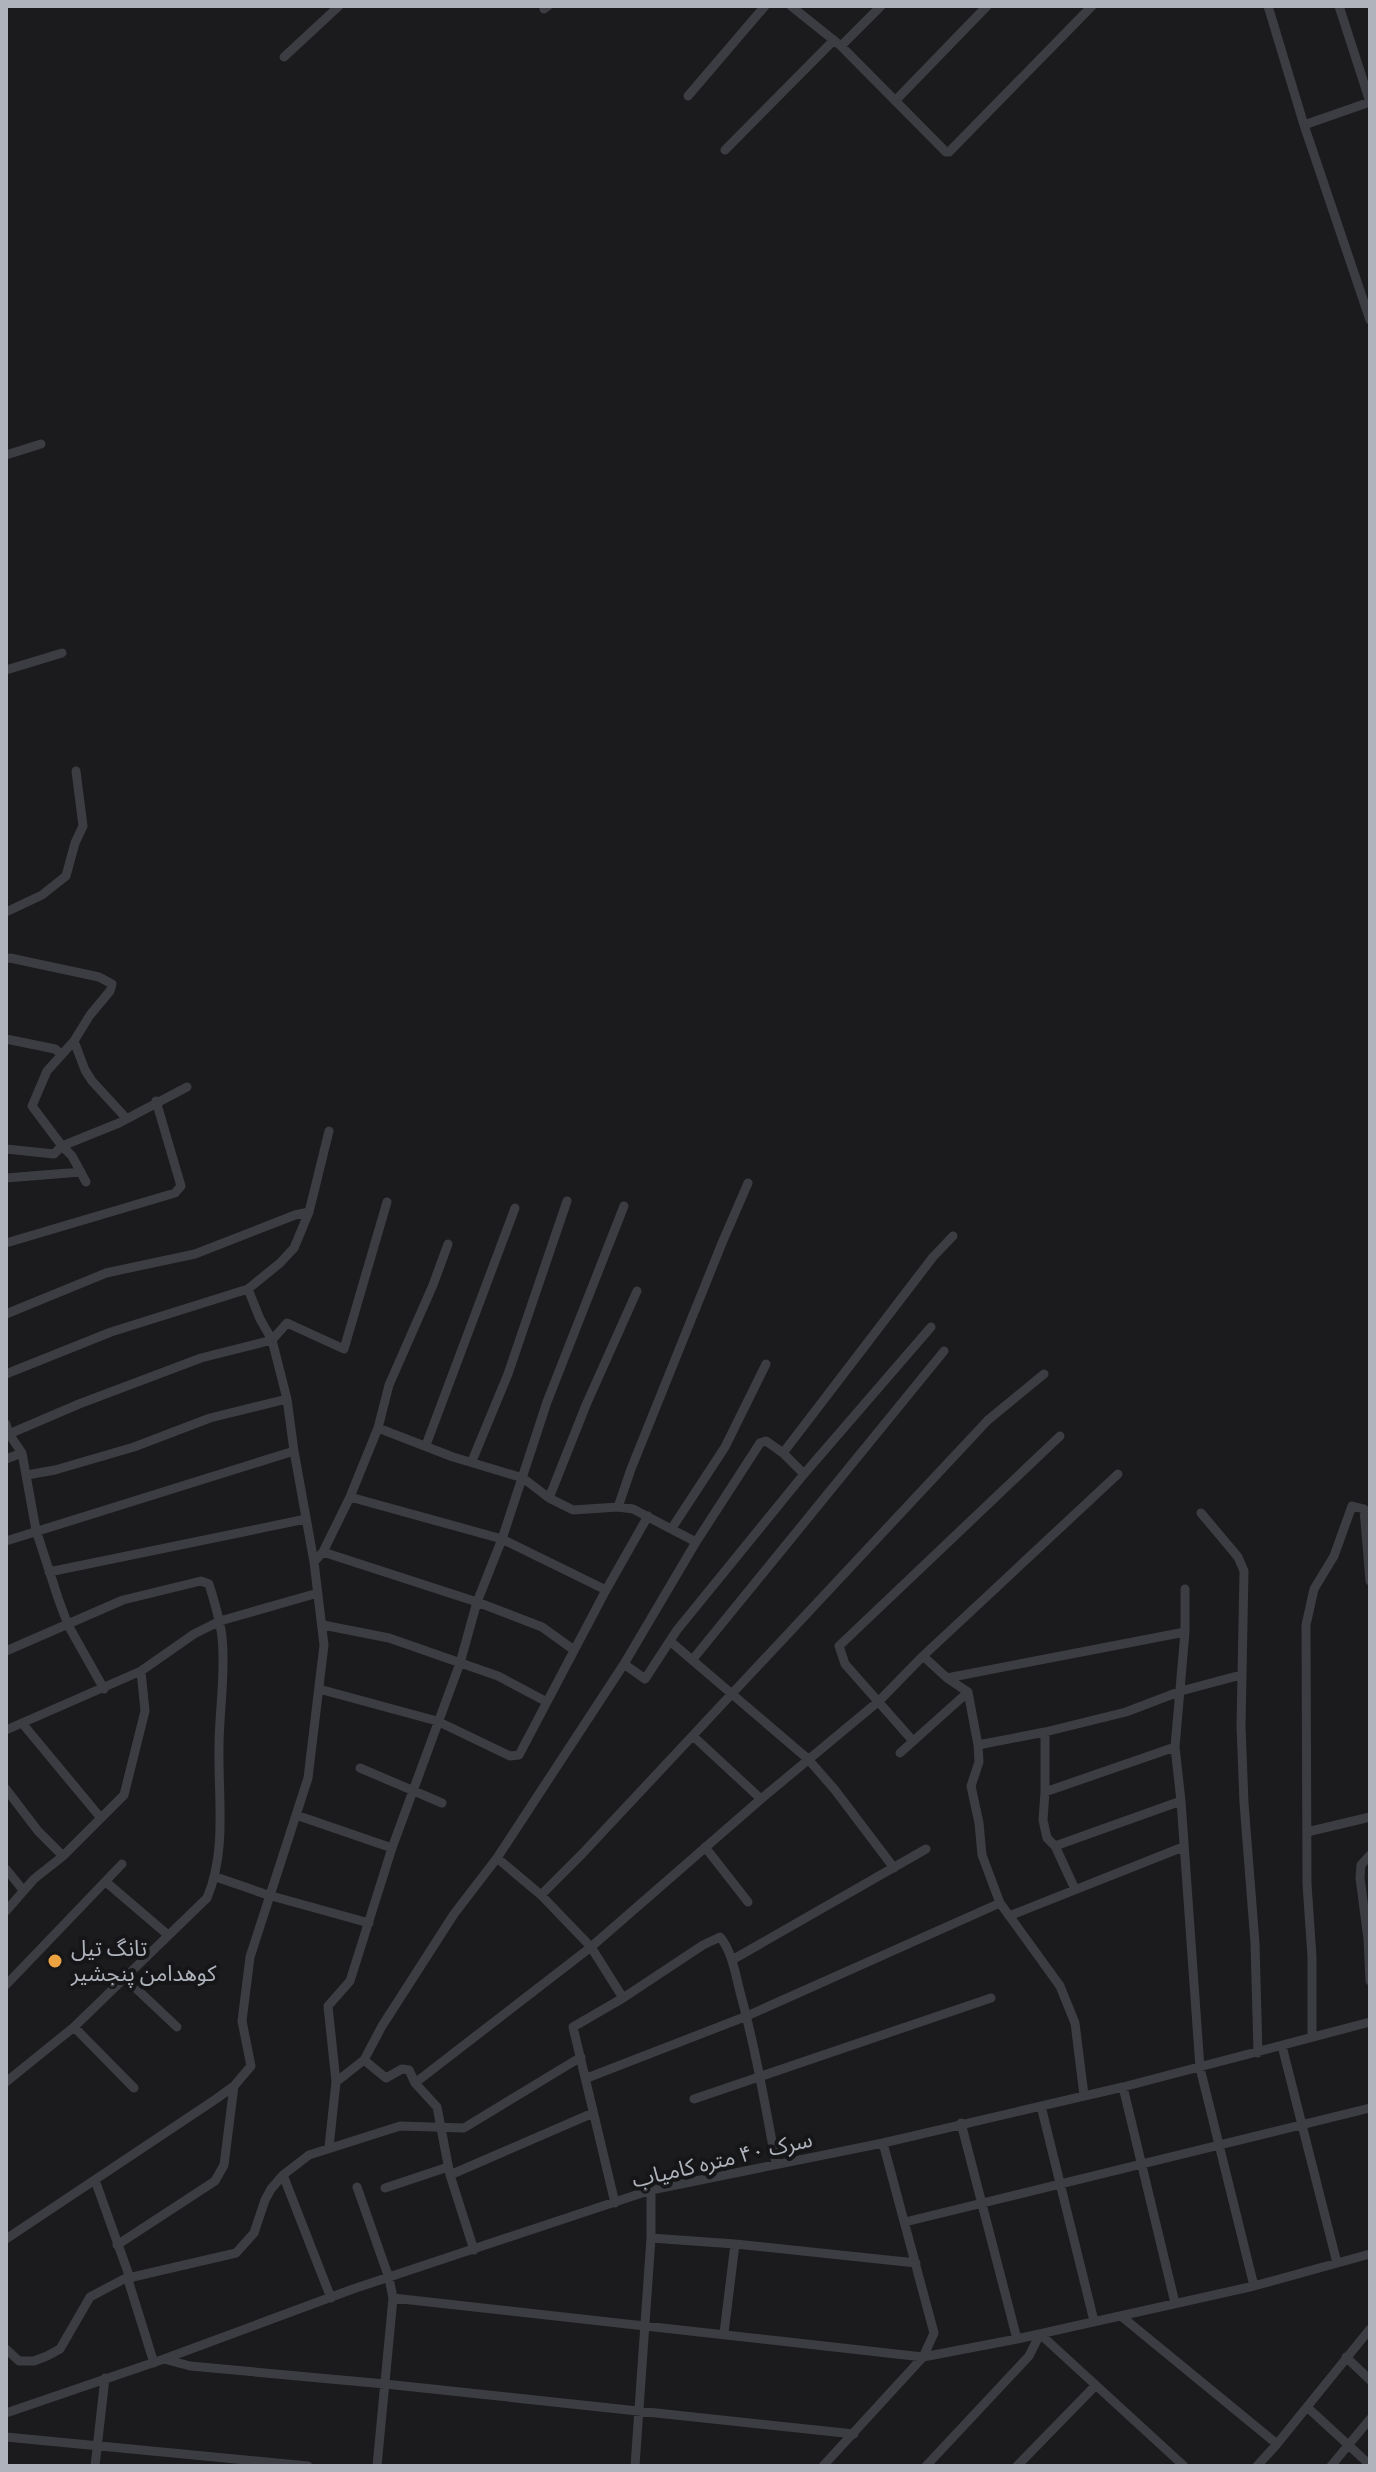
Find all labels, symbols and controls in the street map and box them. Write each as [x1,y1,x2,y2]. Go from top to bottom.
place label: تانگ تیل کوهدامن پنجشیر [70,1934,217,1988]
marker: تانگ تیل کوهدامن پنجشیر [46,1952,64,1970]
street label: سرک ۴۰ متره کامیاب [629,2125,815,2192]

